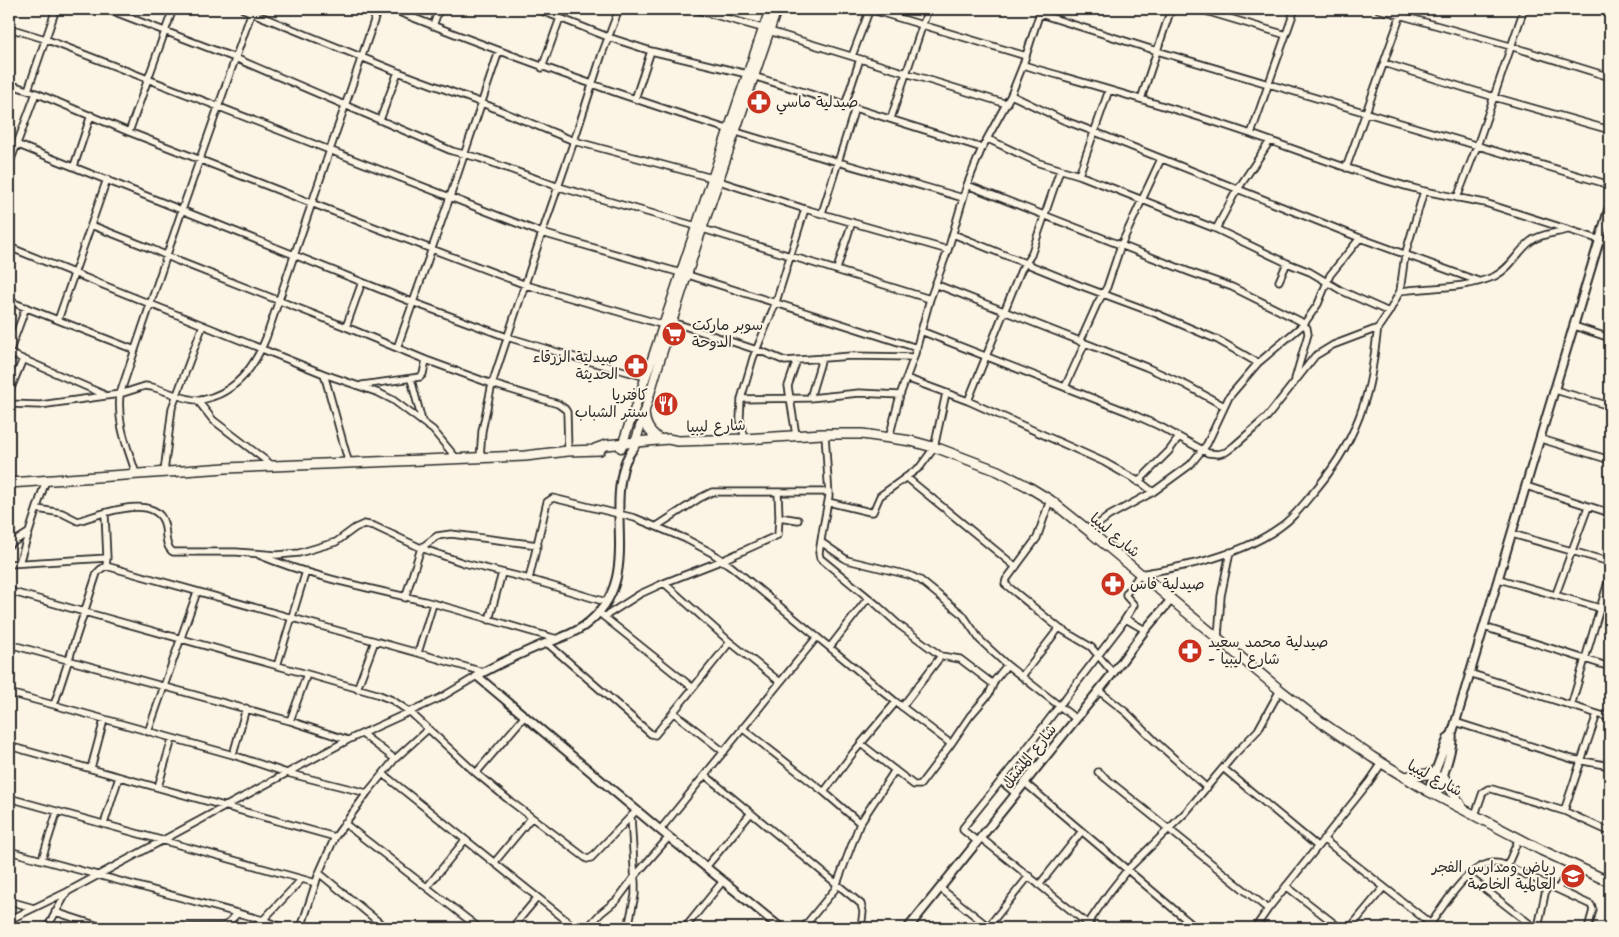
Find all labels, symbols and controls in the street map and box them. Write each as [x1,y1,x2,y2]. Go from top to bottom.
pharmacy icon: صيدلية ماسي [746,89,772,115]
place label: صيدلية ماسي [776,92,858,115]
place label: سوبر ماركت الدوحة [692,315,763,352]
supermarket icon: سوبر ماركت الدوحة [661,321,687,347]
place label: صيدلية الزرقاء الحديثة [533,347,618,384]
pharmacy icon: صيدلية الزرقاء الحديثة [623,353,649,379]
place label: كافتريا سنتر الشباب [575,385,648,422]
restaurant icon: كافتريا سنتر الشباب [653,391,679,417]
street label: شارع ليبيا [686,415,746,437]
street label: شارع ليبيا [1086,508,1144,562]
pharmacy icon: صيدلية فاس [1100,571,1126,597]
place label: صيدلية فاس [1130,574,1204,594]
place label: صيدلية محمد سعيد - شارع ليبيا [1208,632,1328,669]
pharmacy icon: صيدلية محمد سعيد - شارع ليبيا [1177,638,1203,664]
street label: شارع المشتل [997,720,1061,792]
street label: شارع ليبيا [1404,755,1466,801]
place label: رياض ومدارس الفجر العالمية الخاصة [1431,857,1556,894]
school or university icon: رياض ومدارس الفجر العالمية الخاصة [1560,863,1586,889]

